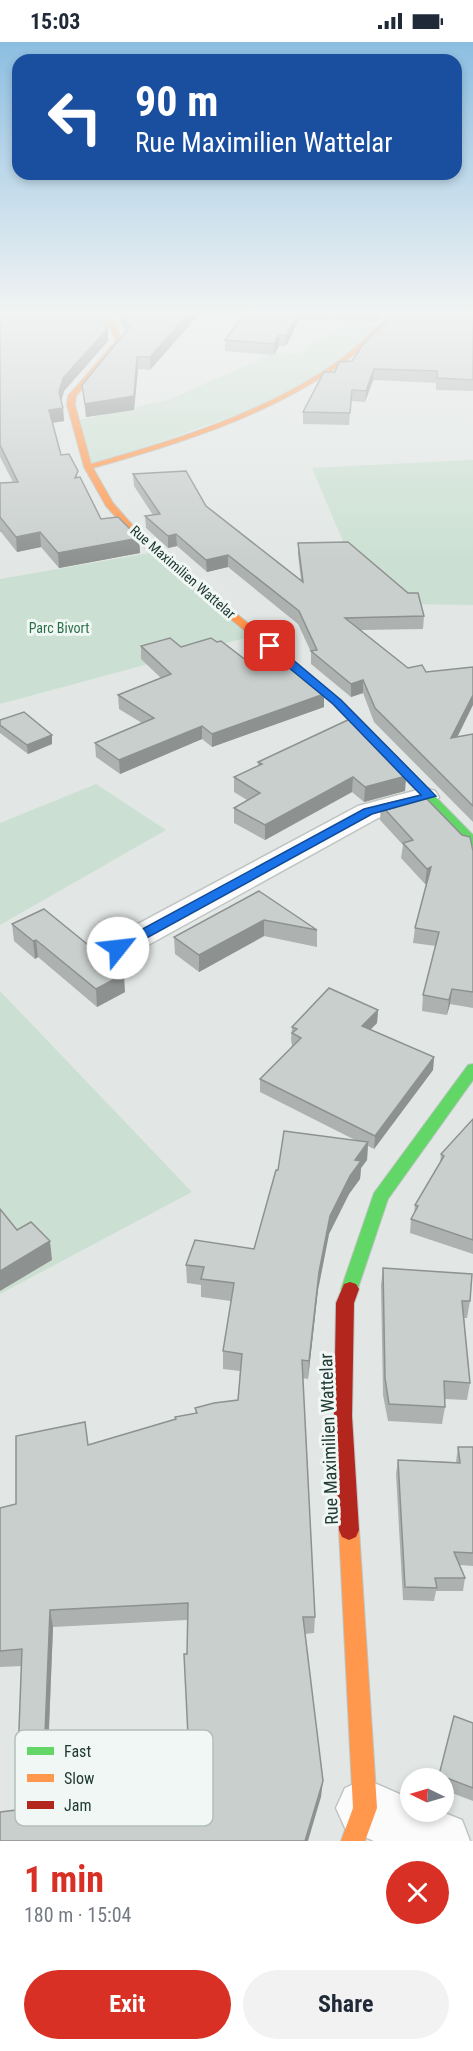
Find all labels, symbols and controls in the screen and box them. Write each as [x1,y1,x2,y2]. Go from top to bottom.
text: 15:03 [30,9,81,34]
text: 90 m [135,77,218,126]
icon: left [36,78,114,156]
text: Rue Maximilien Wattelar [135,127,393,159]
street label: Rue Maximilien Wattelar [127,522,239,622]
park label: Parc Bivort [29,620,89,636]
pin [244,620,295,671]
icon: arrive [253,629,286,662]
position arrow [86,916,150,980]
street label: Rue Maximilien Wattelar [315,1352,342,1525]
legend [15,1730,213,1826]
text: Fast [64,1742,91,1761]
north arrow [400,1768,454,1822]
map controls [400,1768,454,1822]
text: Slow [64,1769,94,1788]
text: Jam [64,1796,91,1815]
text: 1 min [24,1859,104,1901]
button: close [386,1861,449,1924]
text: 180 m · 15:04 [24,1903,131,1927]
button: Exit [24,1970,231,2039]
button: Share [243,1970,449,2039]

